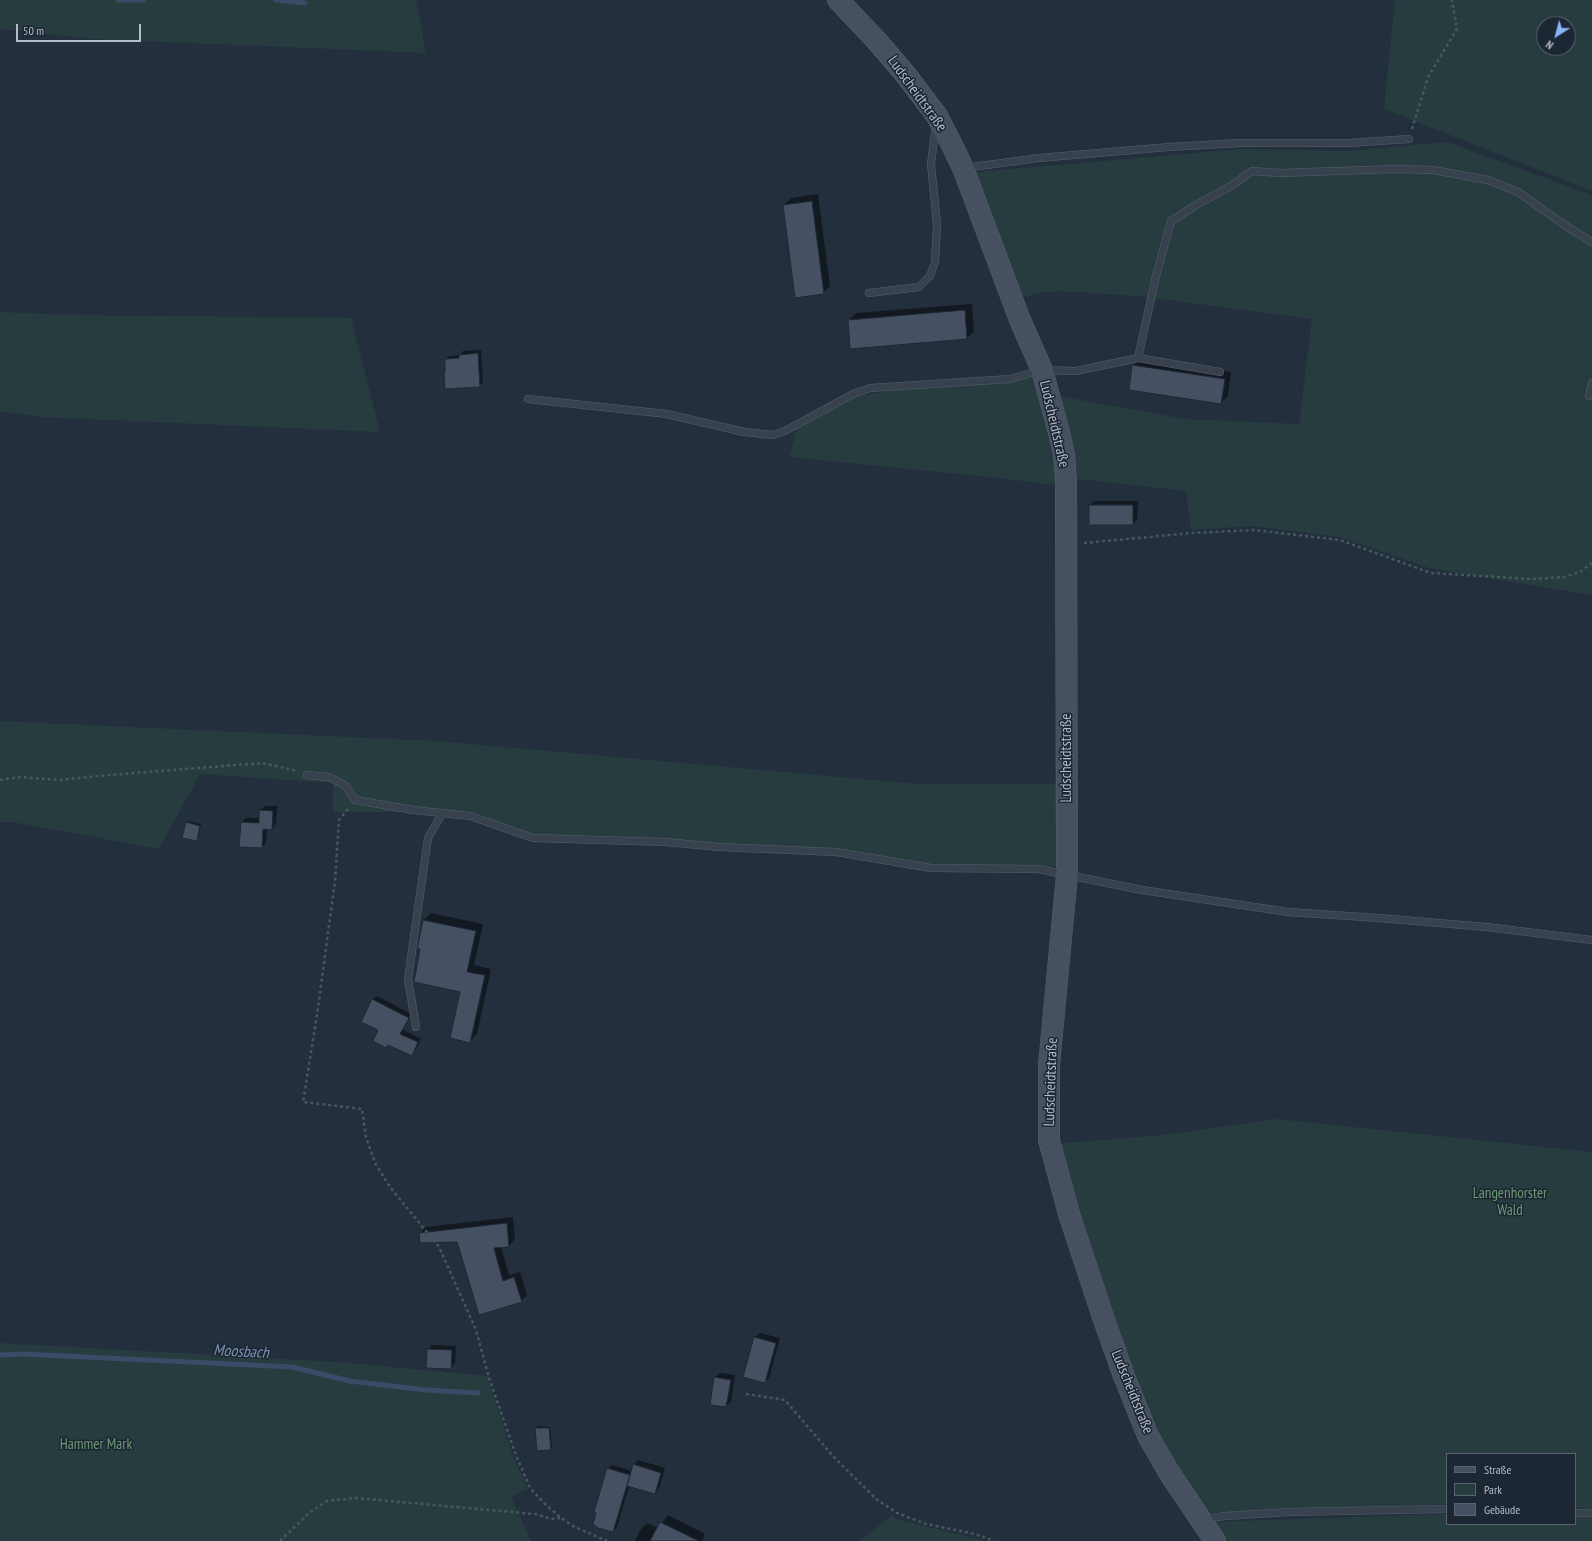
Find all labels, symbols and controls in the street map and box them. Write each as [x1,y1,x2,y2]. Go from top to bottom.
scale bar [18,16,143,42]
north arrow [1536,16,1576,56]
text: 50 m [23,23,44,38]
text: N [1543,37,1556,52]
street label: Ludscheidtstraße [884,53,950,135]
street label: Ludscheidtstraße [1035,379,1073,469]
street label: Ludscheidtstraße [1058,714,1076,802]
street label: Ludscheidtstraße [1040,1037,1062,1127]
park label: Langenhorster Wald [1473,1185,1547,1220]
water label: Moosbach [213,1341,269,1363]
street label: Ludscheidtstraße [1107,1347,1157,1437]
park label: Hammer Mark [60,1436,132,1454]
legend [1446,1453,1576,1525]
text: Straße [1484,1462,1511,1477]
text: Park [1484,1482,1502,1497]
text: Gebäude [1484,1502,1520,1517]

